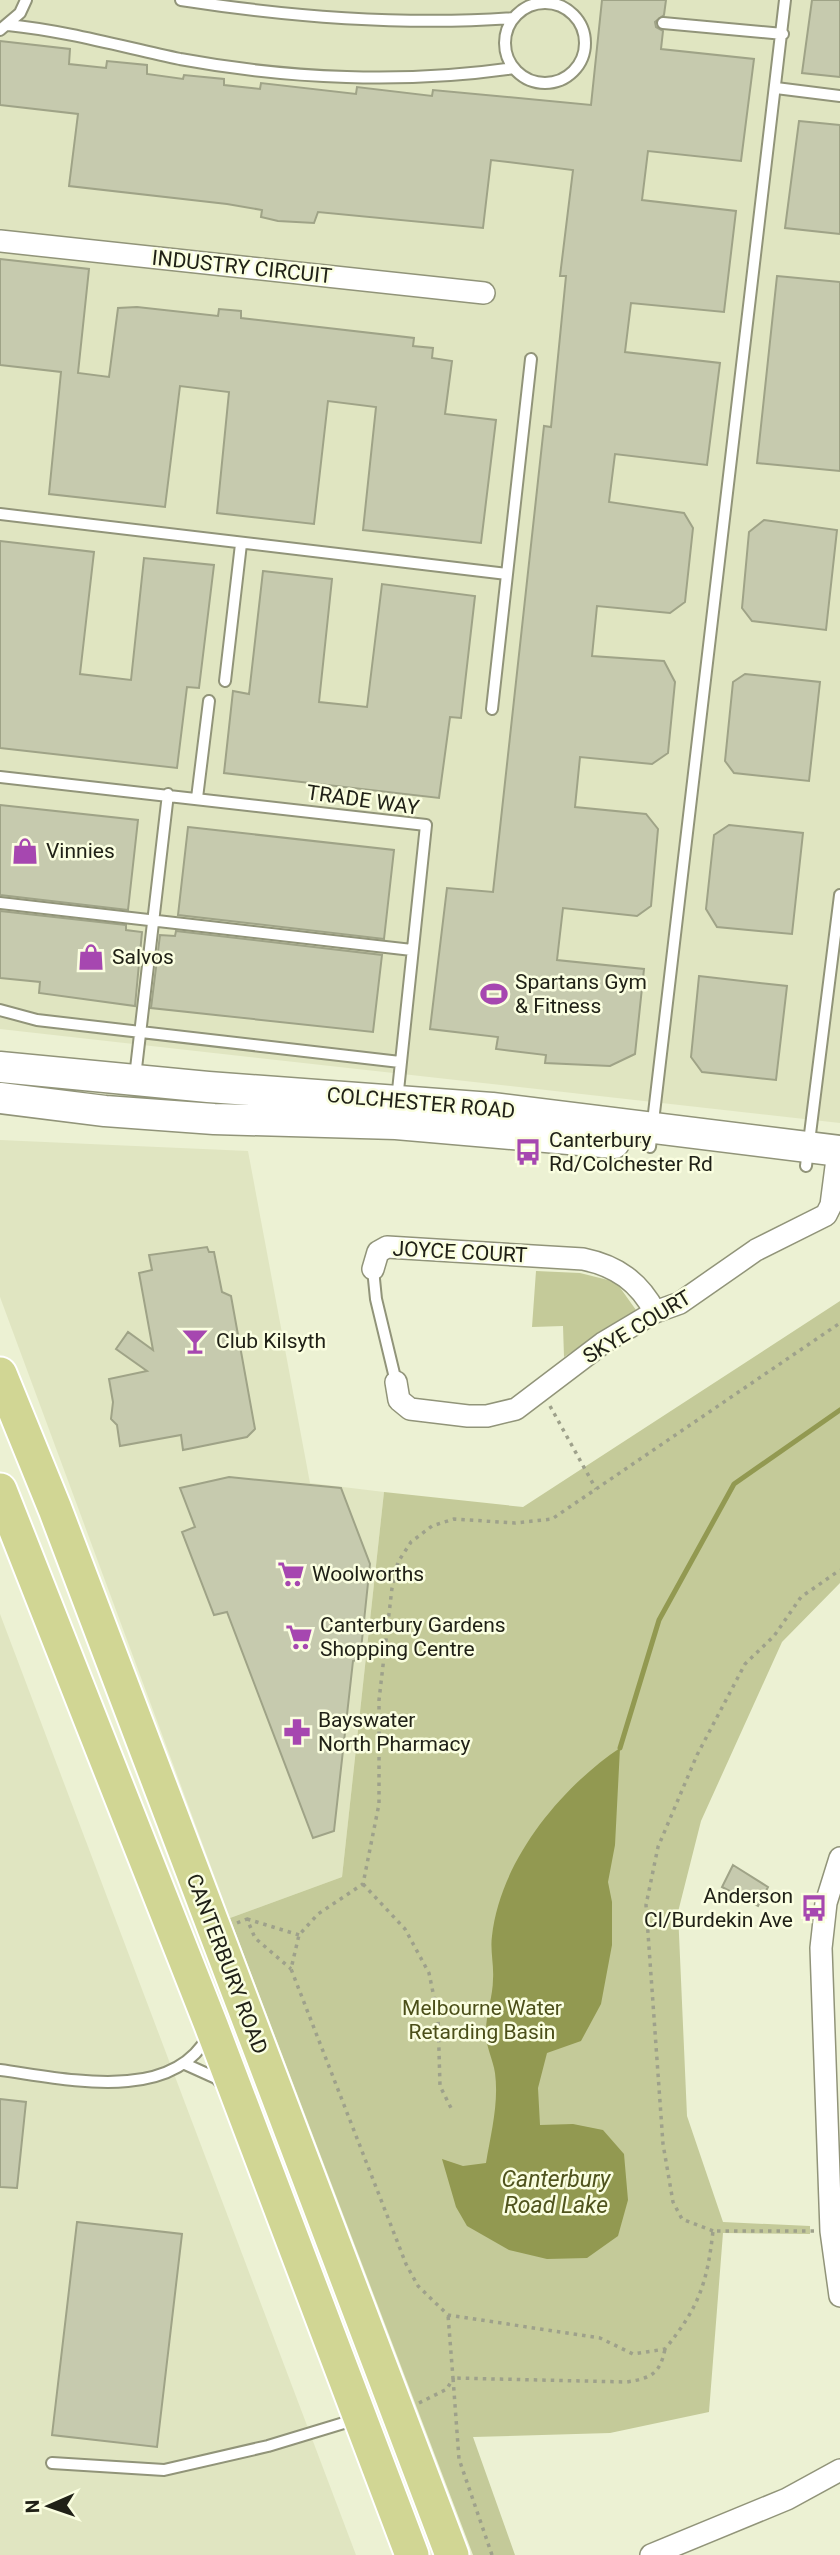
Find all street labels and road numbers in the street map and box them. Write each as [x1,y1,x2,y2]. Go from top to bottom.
street label: INDUSTRY CIRCUIT [151,246,334,288]
street label: TRADE WAY [305,780,421,820]
street label: COLCHESTER ROAD [326,1083,516,1123]
street label: JOYCE COURT [392,1236,529,1268]
street label: SKYE COURT [579,1285,696,1369]
street label: CANTERBURY ROAD [182,1870,272,2058]

